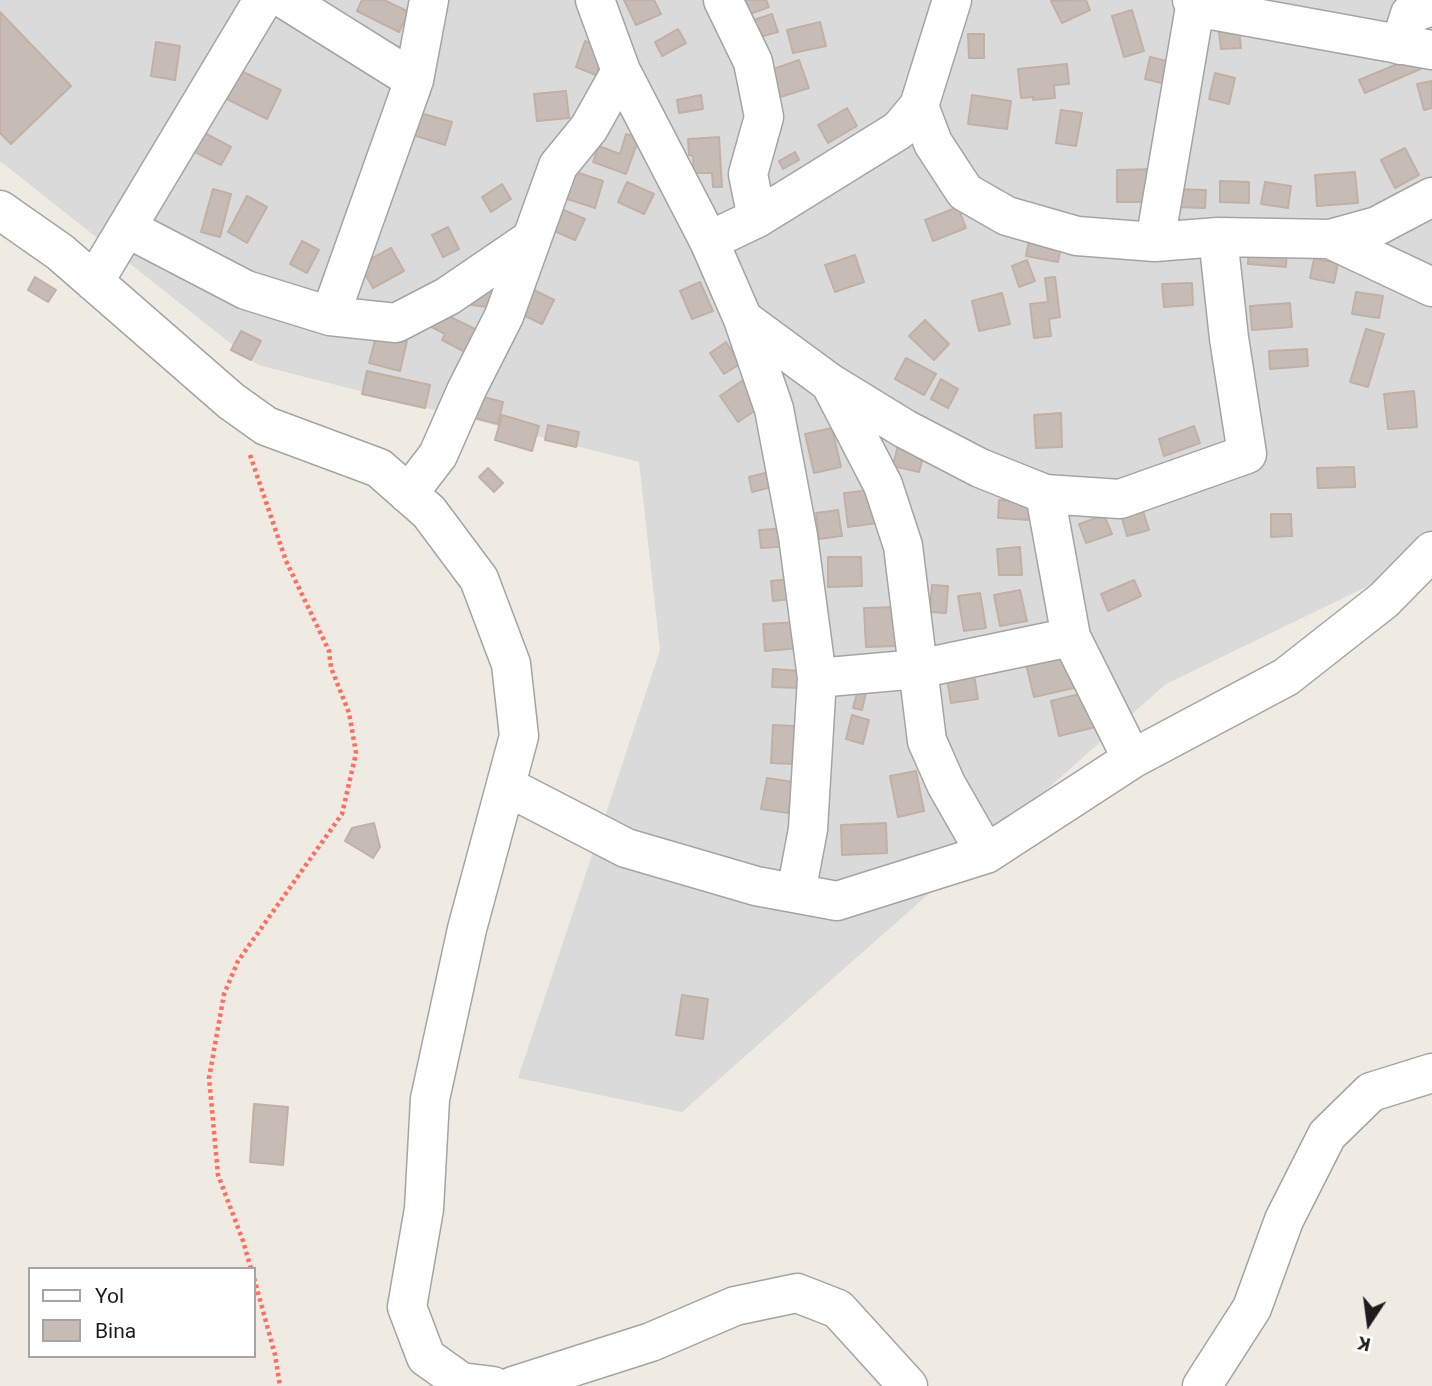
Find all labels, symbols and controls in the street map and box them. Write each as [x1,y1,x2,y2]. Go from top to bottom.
legend [28,1267,256,1358]
text: Yol [95,1284,124,1308]
north arrow [1334,1288,1404,1358]
text: Bina [95,1319,136,1343]
text: K [1356,1331,1373,1357]

